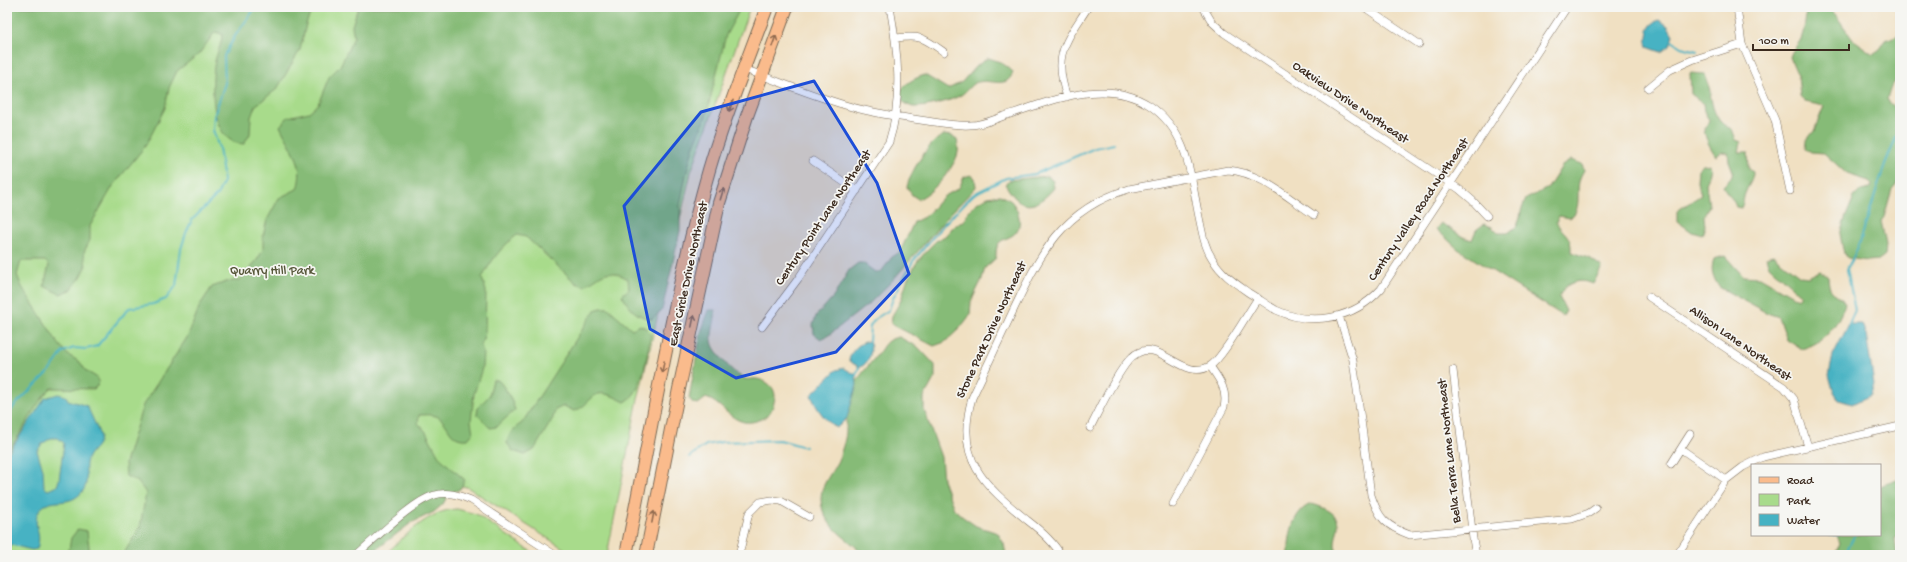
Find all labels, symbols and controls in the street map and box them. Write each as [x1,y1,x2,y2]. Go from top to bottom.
scale bar [1753,26,1849,52]
one-way arrow [771,35,778,48]
text: 100 m [1758,35,1789,49]
street label: Oakview Drive Northeast [1289,59,1412,148]
one-way arrow [726,99,734,111]
street label: Century Valley Road Northeast [1365,134,1474,284]
street label: Century Point Lane Northeast [773,146,876,289]
one-way arrow [719,188,726,201]
street label: East Circle Drive Northeast [666,199,712,348]
street label: Stone Park Drive Northeast [954,258,1031,401]
park label: Quarry Hill Park [230,264,315,279]
street label: Allison Lane Northeast [1686,303,1795,386]
one-way arrow [689,315,697,328]
one-way arrow [659,360,667,373]
street label: Bella Terra Lane Northeast [1435,377,1465,525]
legend [1751,464,1881,536]
text: Road [1787,475,1814,489]
text: Park [1786,495,1812,509]
one-way arrow [650,511,658,524]
text: Water [1787,515,1821,529]

